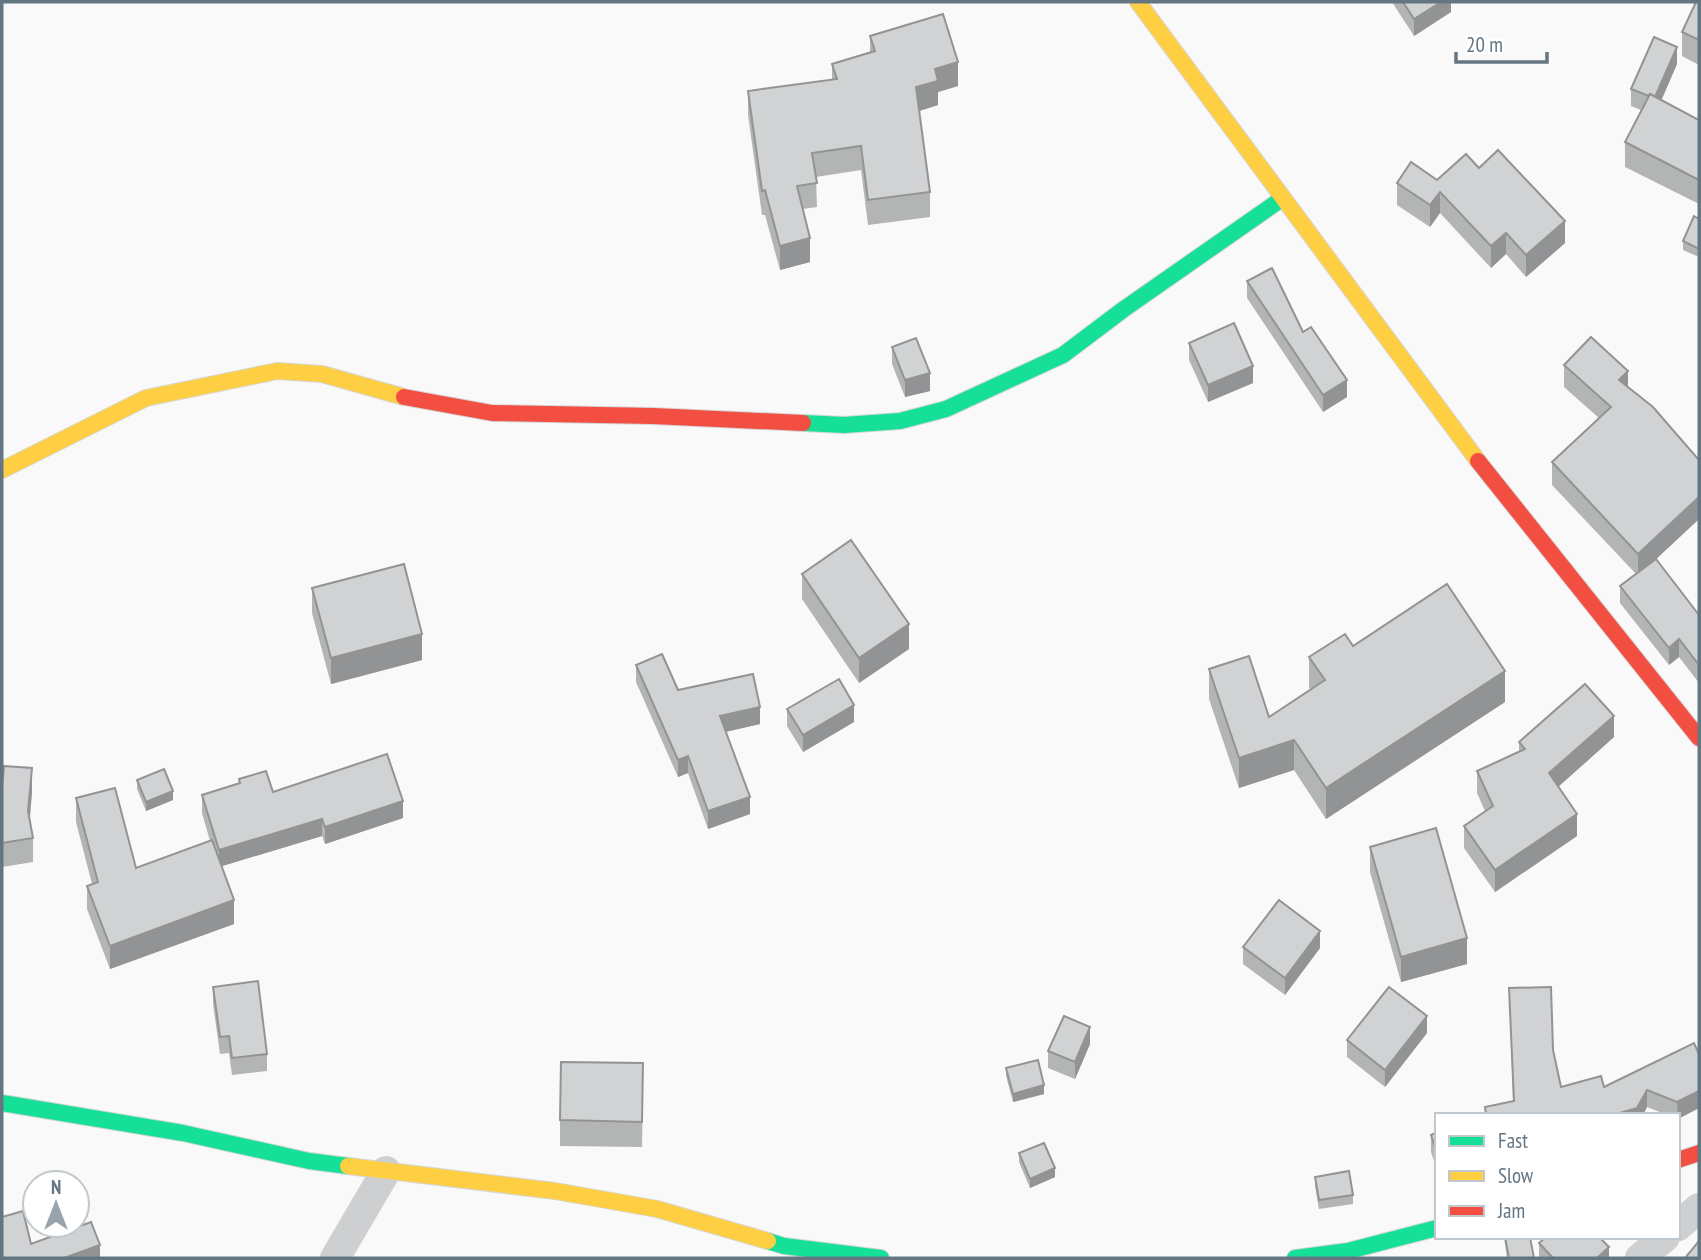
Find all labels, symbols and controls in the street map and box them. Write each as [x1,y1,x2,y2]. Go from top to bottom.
scale bar [1456,21,1547,65]
text: 20 m [1466,31,1503,58]
legend [1435,1113,1680,1239]
text: Fast [1498,1127,1528,1154]
text: Slow [1498,1162,1534,1189]
north arrow [21,1169,91,1239]
text: N [51,1175,61,1199]
text: Jam [1497,1197,1525,1224]

